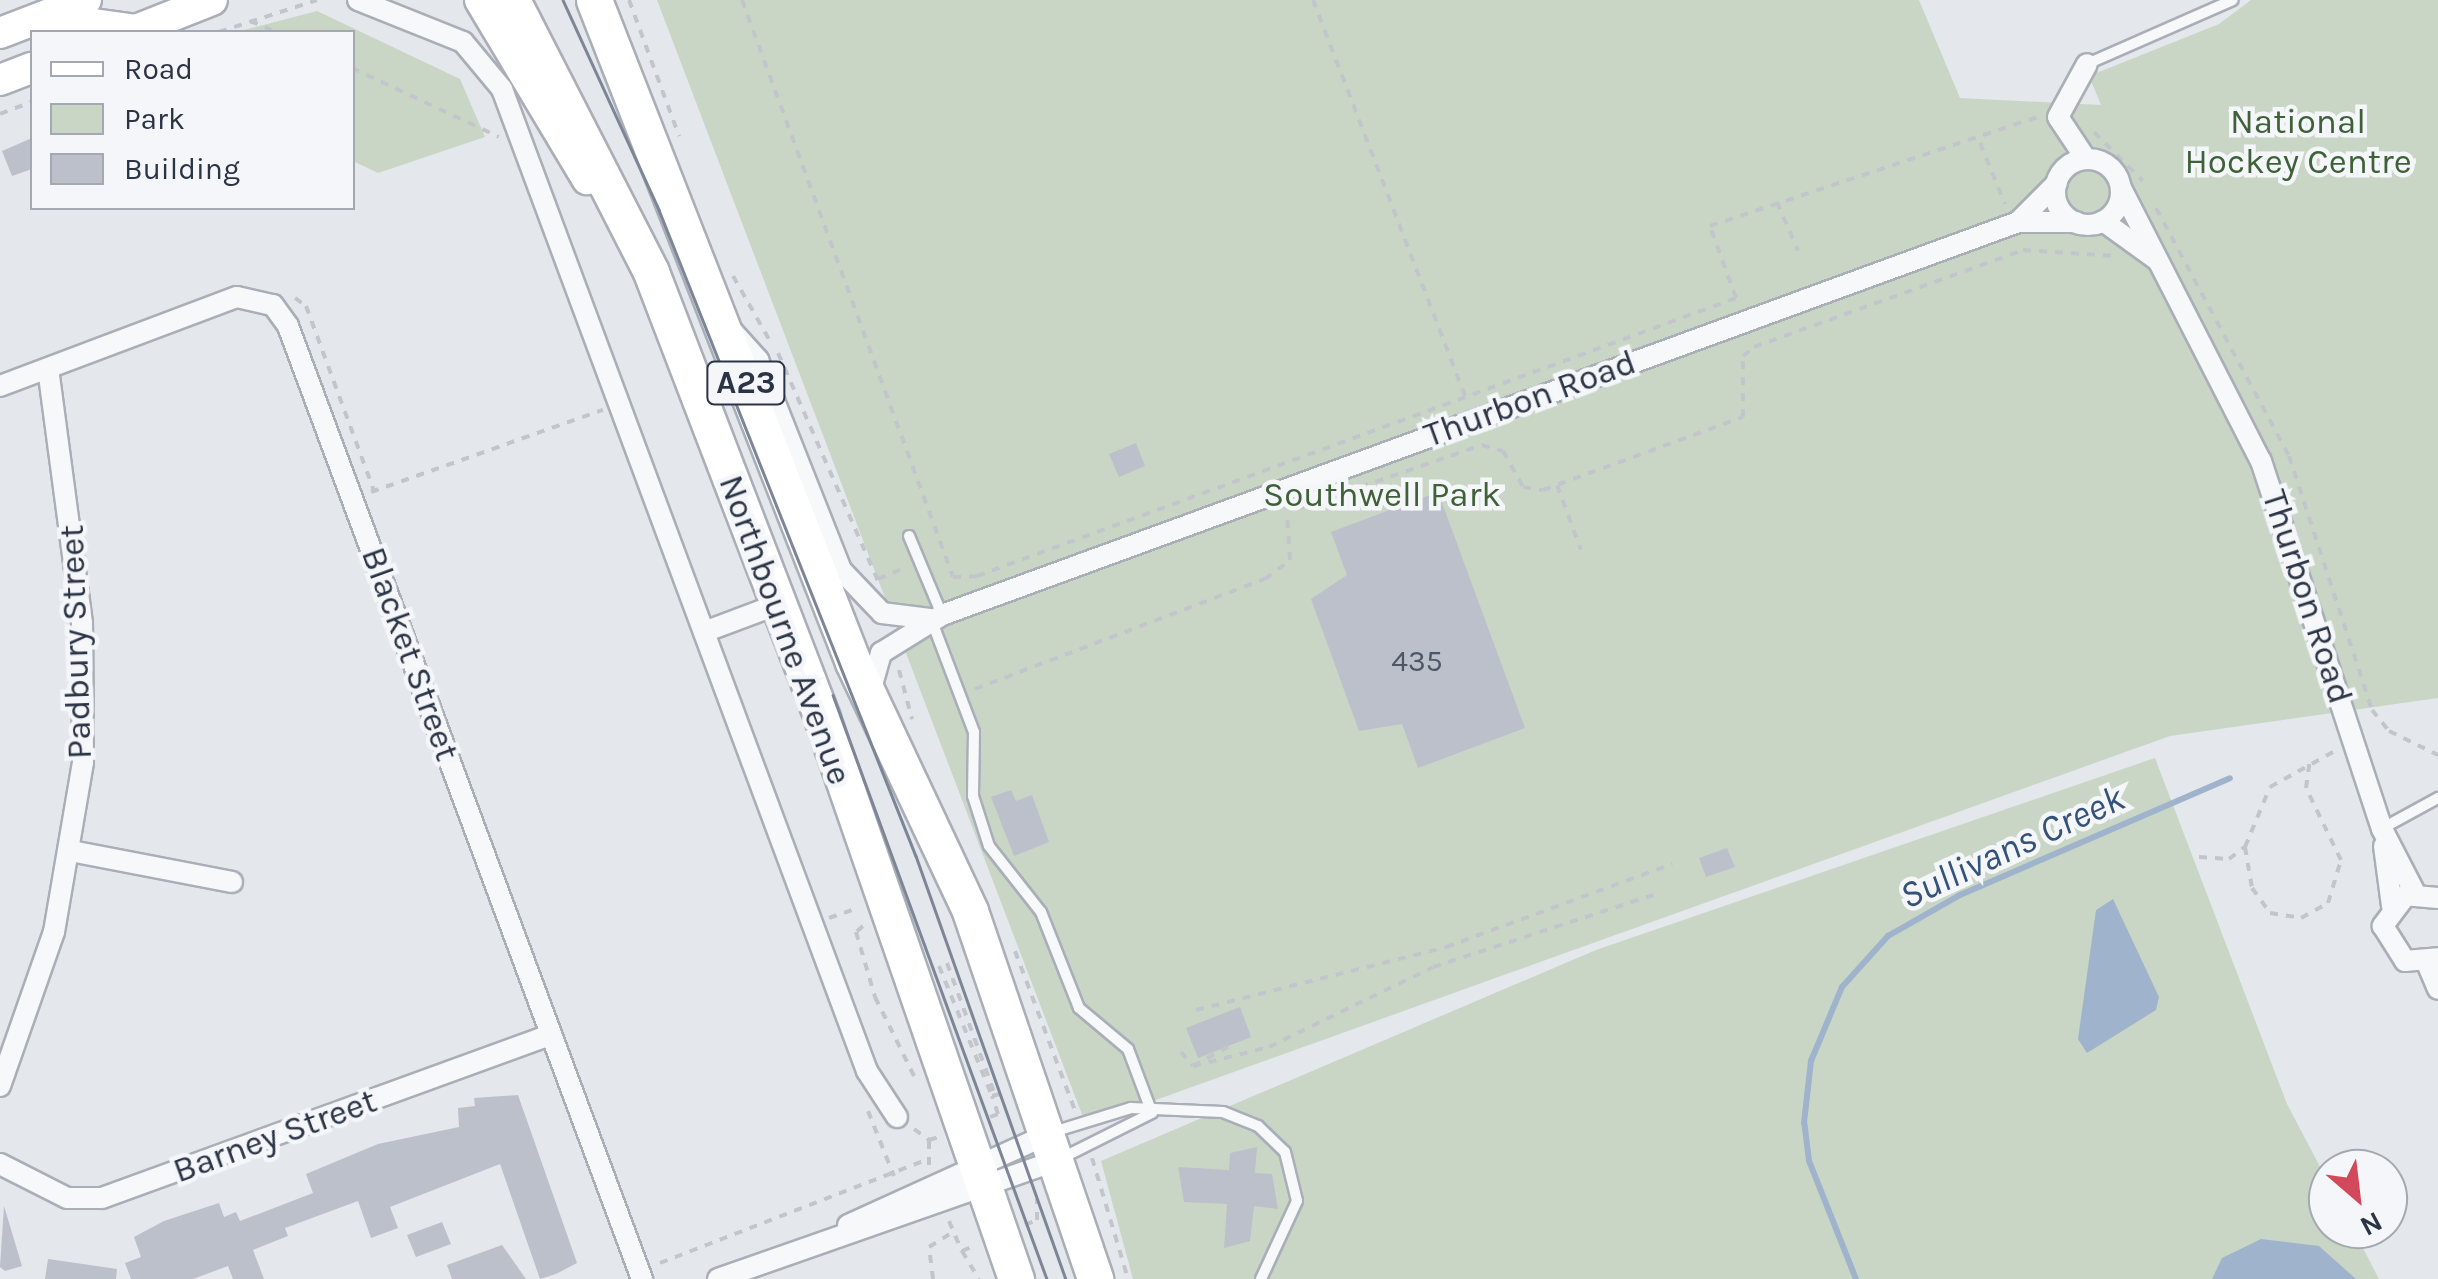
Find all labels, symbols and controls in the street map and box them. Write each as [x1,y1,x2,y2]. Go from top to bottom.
legend [30,30,355,210]
text: Road [124,51,193,87]
text: Park [124,101,185,137]
park label: National Hockey Centre [2184,101,2412,183]
text: Building [124,151,240,187]
street label: Thurbon Road [1418,341,1642,457]
road number: A23 [706,356,786,410]
street label: Northbourne Avenue [709,470,861,790]
park label: Southwell Park [1263,474,1501,516]
street label: Thurbon Road [2253,485,2361,709]
street label: Padbury Street [51,524,101,760]
street label: Blacket Street [352,542,468,766]
house number: 435 [1391,643,1443,679]
water label: Sullivans Creek [1893,775,2131,919]
street label: Barney Street [168,1080,382,1192]
north arrow [2308,1149,2408,1249]
text: N [2355,1205,2388,1243]

